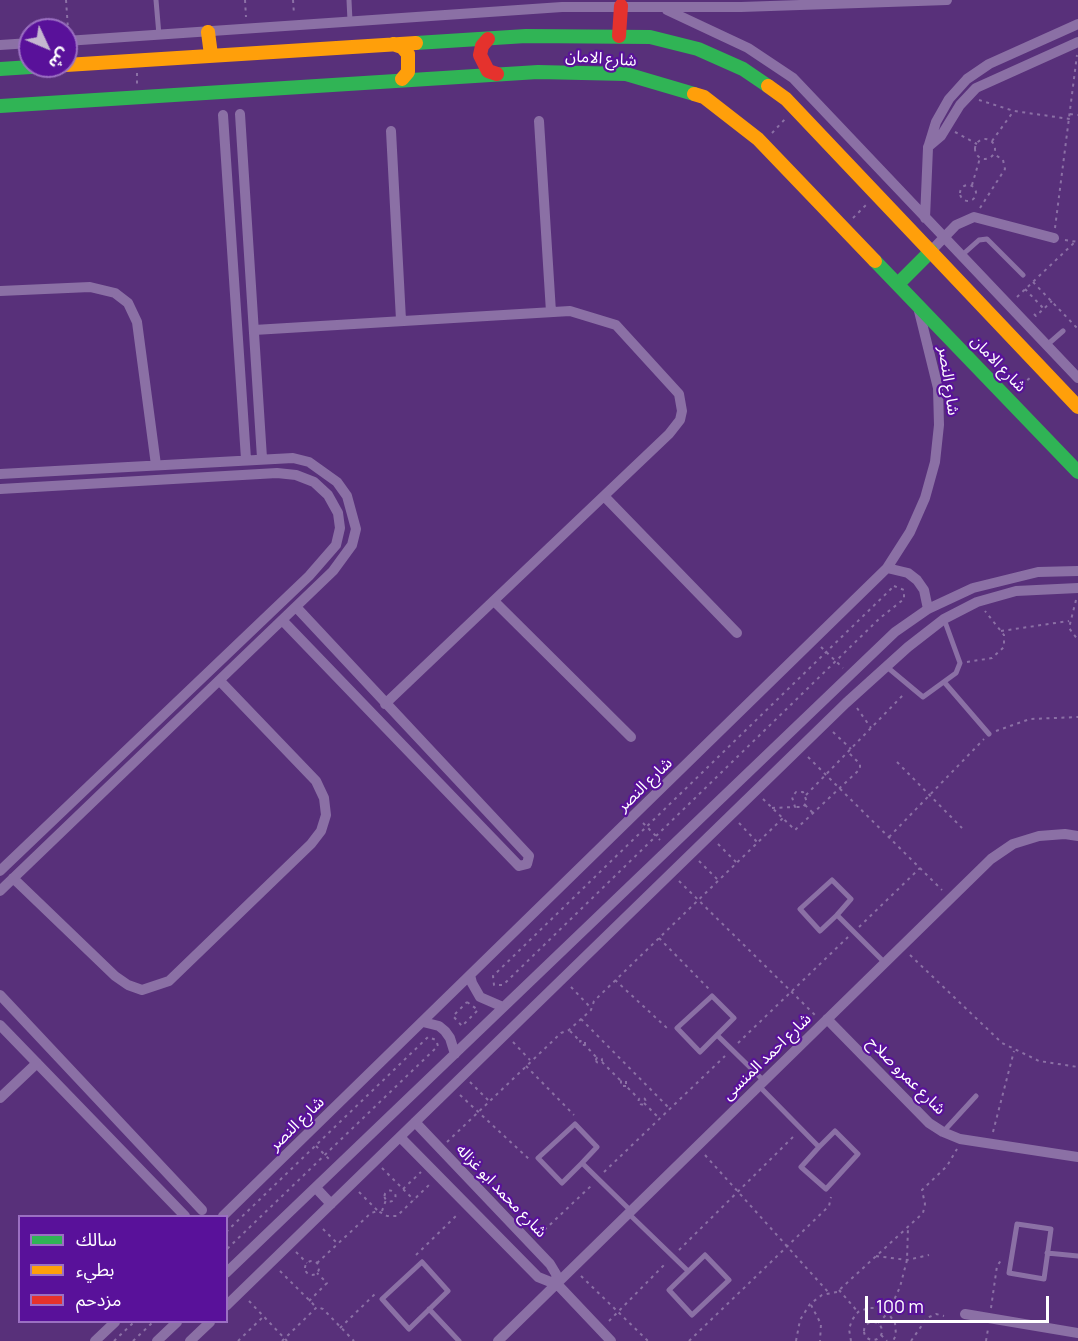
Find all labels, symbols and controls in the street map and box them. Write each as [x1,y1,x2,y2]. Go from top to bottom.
north arrow [18,18,78,78]
text: ش [44,44,75,75]
street label: شارع الامان [565,47,637,71]
street label: شارع الامان [966,332,1030,396]
street label: شارع النصر [934,345,962,417]
street label: شارع النصر [613,754,677,816]
street label: شارع احمد المنسى [718,1010,816,1104]
street label: شارع عمرو صلاح [863,1033,949,1119]
street label: شارع النصر [265,1093,329,1155]
street label: شارع محمد ابو غزاله [452,1140,550,1242]
legend [18,1215,228,1323]
text: سالك [76,1227,117,1251]
text: بطيء [76,1257,114,1281]
scale bar [868,1284,1052,1322]
text: مزدحم [76,1287,121,1311]
text: 100 m [876,1294,924,1318]

